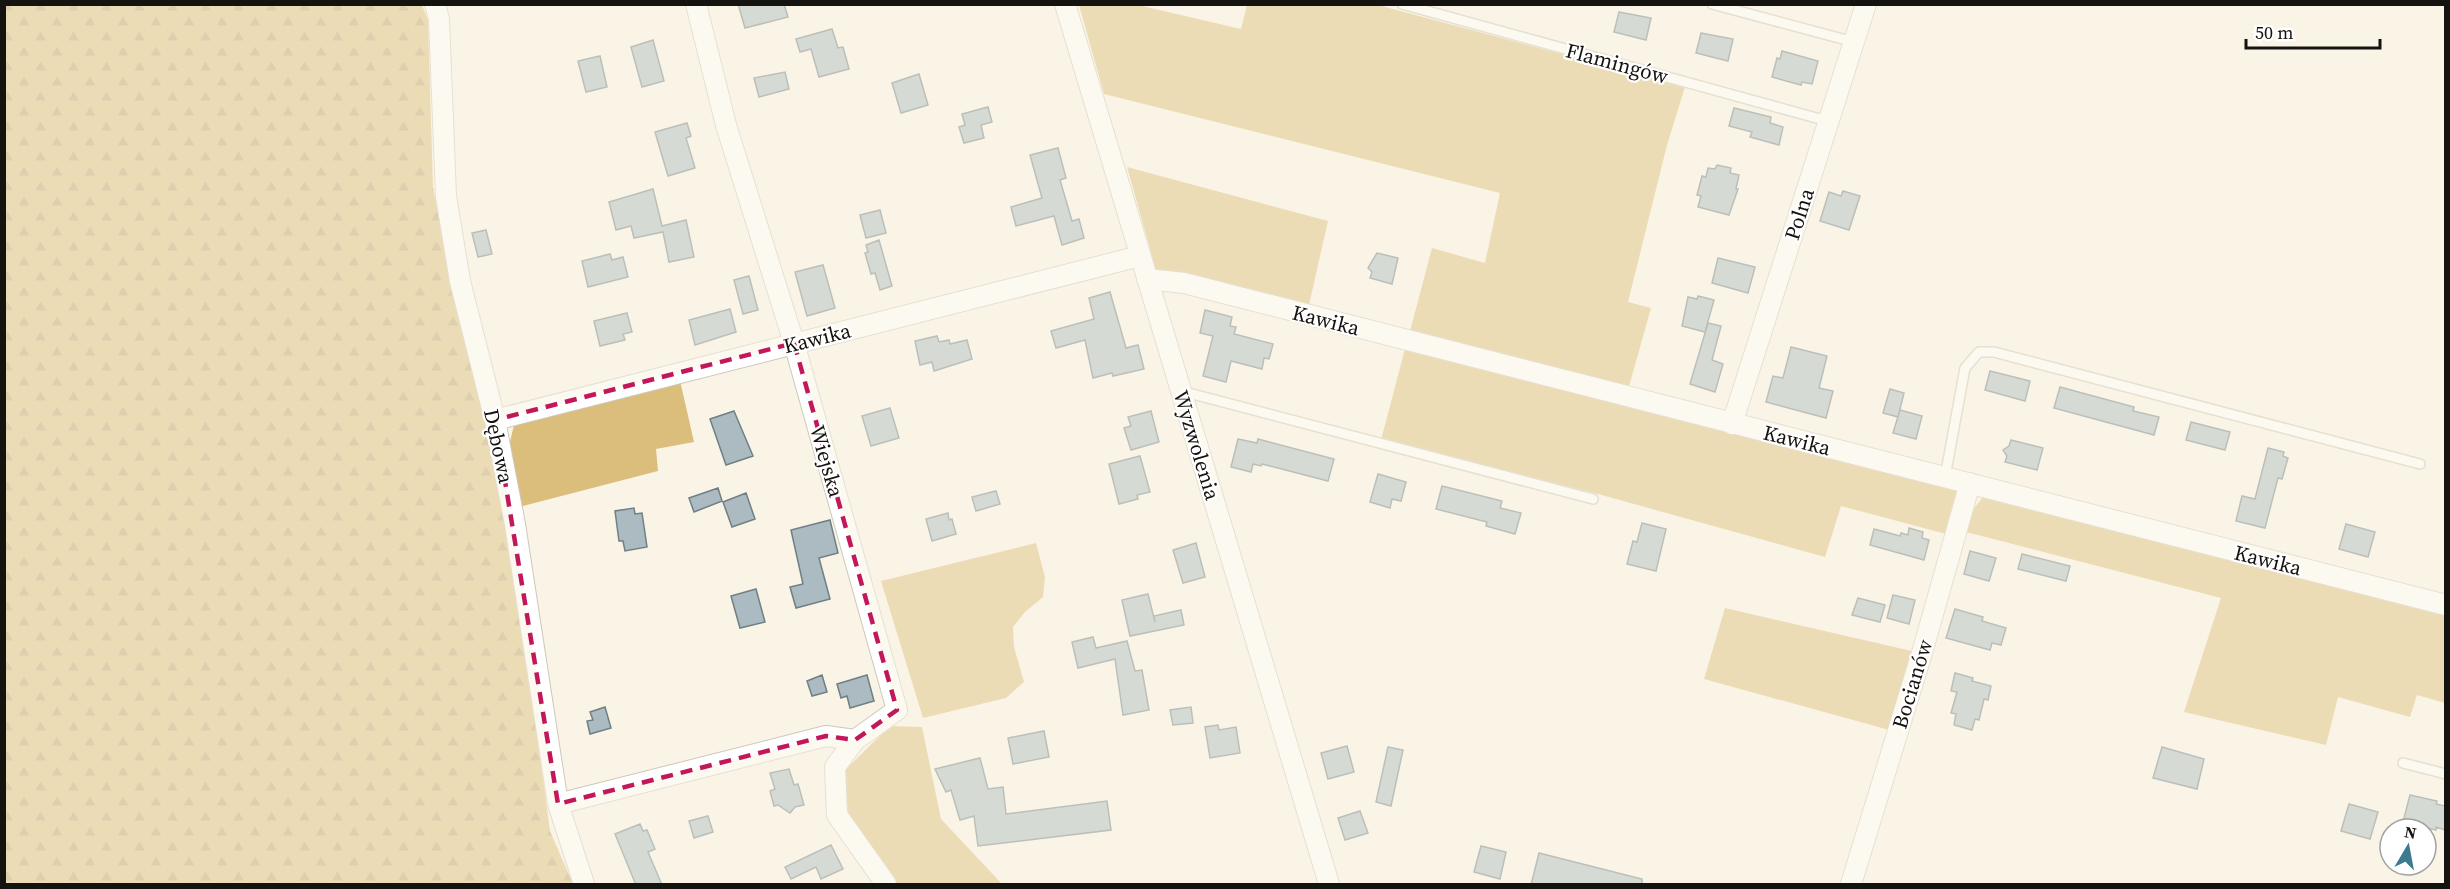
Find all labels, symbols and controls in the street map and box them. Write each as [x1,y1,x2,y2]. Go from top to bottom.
scale bar [2246,12,2380,50]
text: 50 m [2255,20,2293,45]
street label: Flamingów [1563,35,1671,91]
street label: Polna [1777,184,1821,244]
street label: Kawika [1289,298,1363,342]
street label: Kawika [780,316,854,360]
street label: Wyzwolenia [1167,387,1228,504]
street label: Dębowa [477,406,521,486]
street label: Kawika [1760,418,1834,462]
street label: Wiejska [803,422,851,501]
street label: Kawika [2231,538,2305,582]
street label: Bocianów [1885,636,1939,732]
north arrow [2378,817,2438,877]
text: N [2403,820,2419,844]

